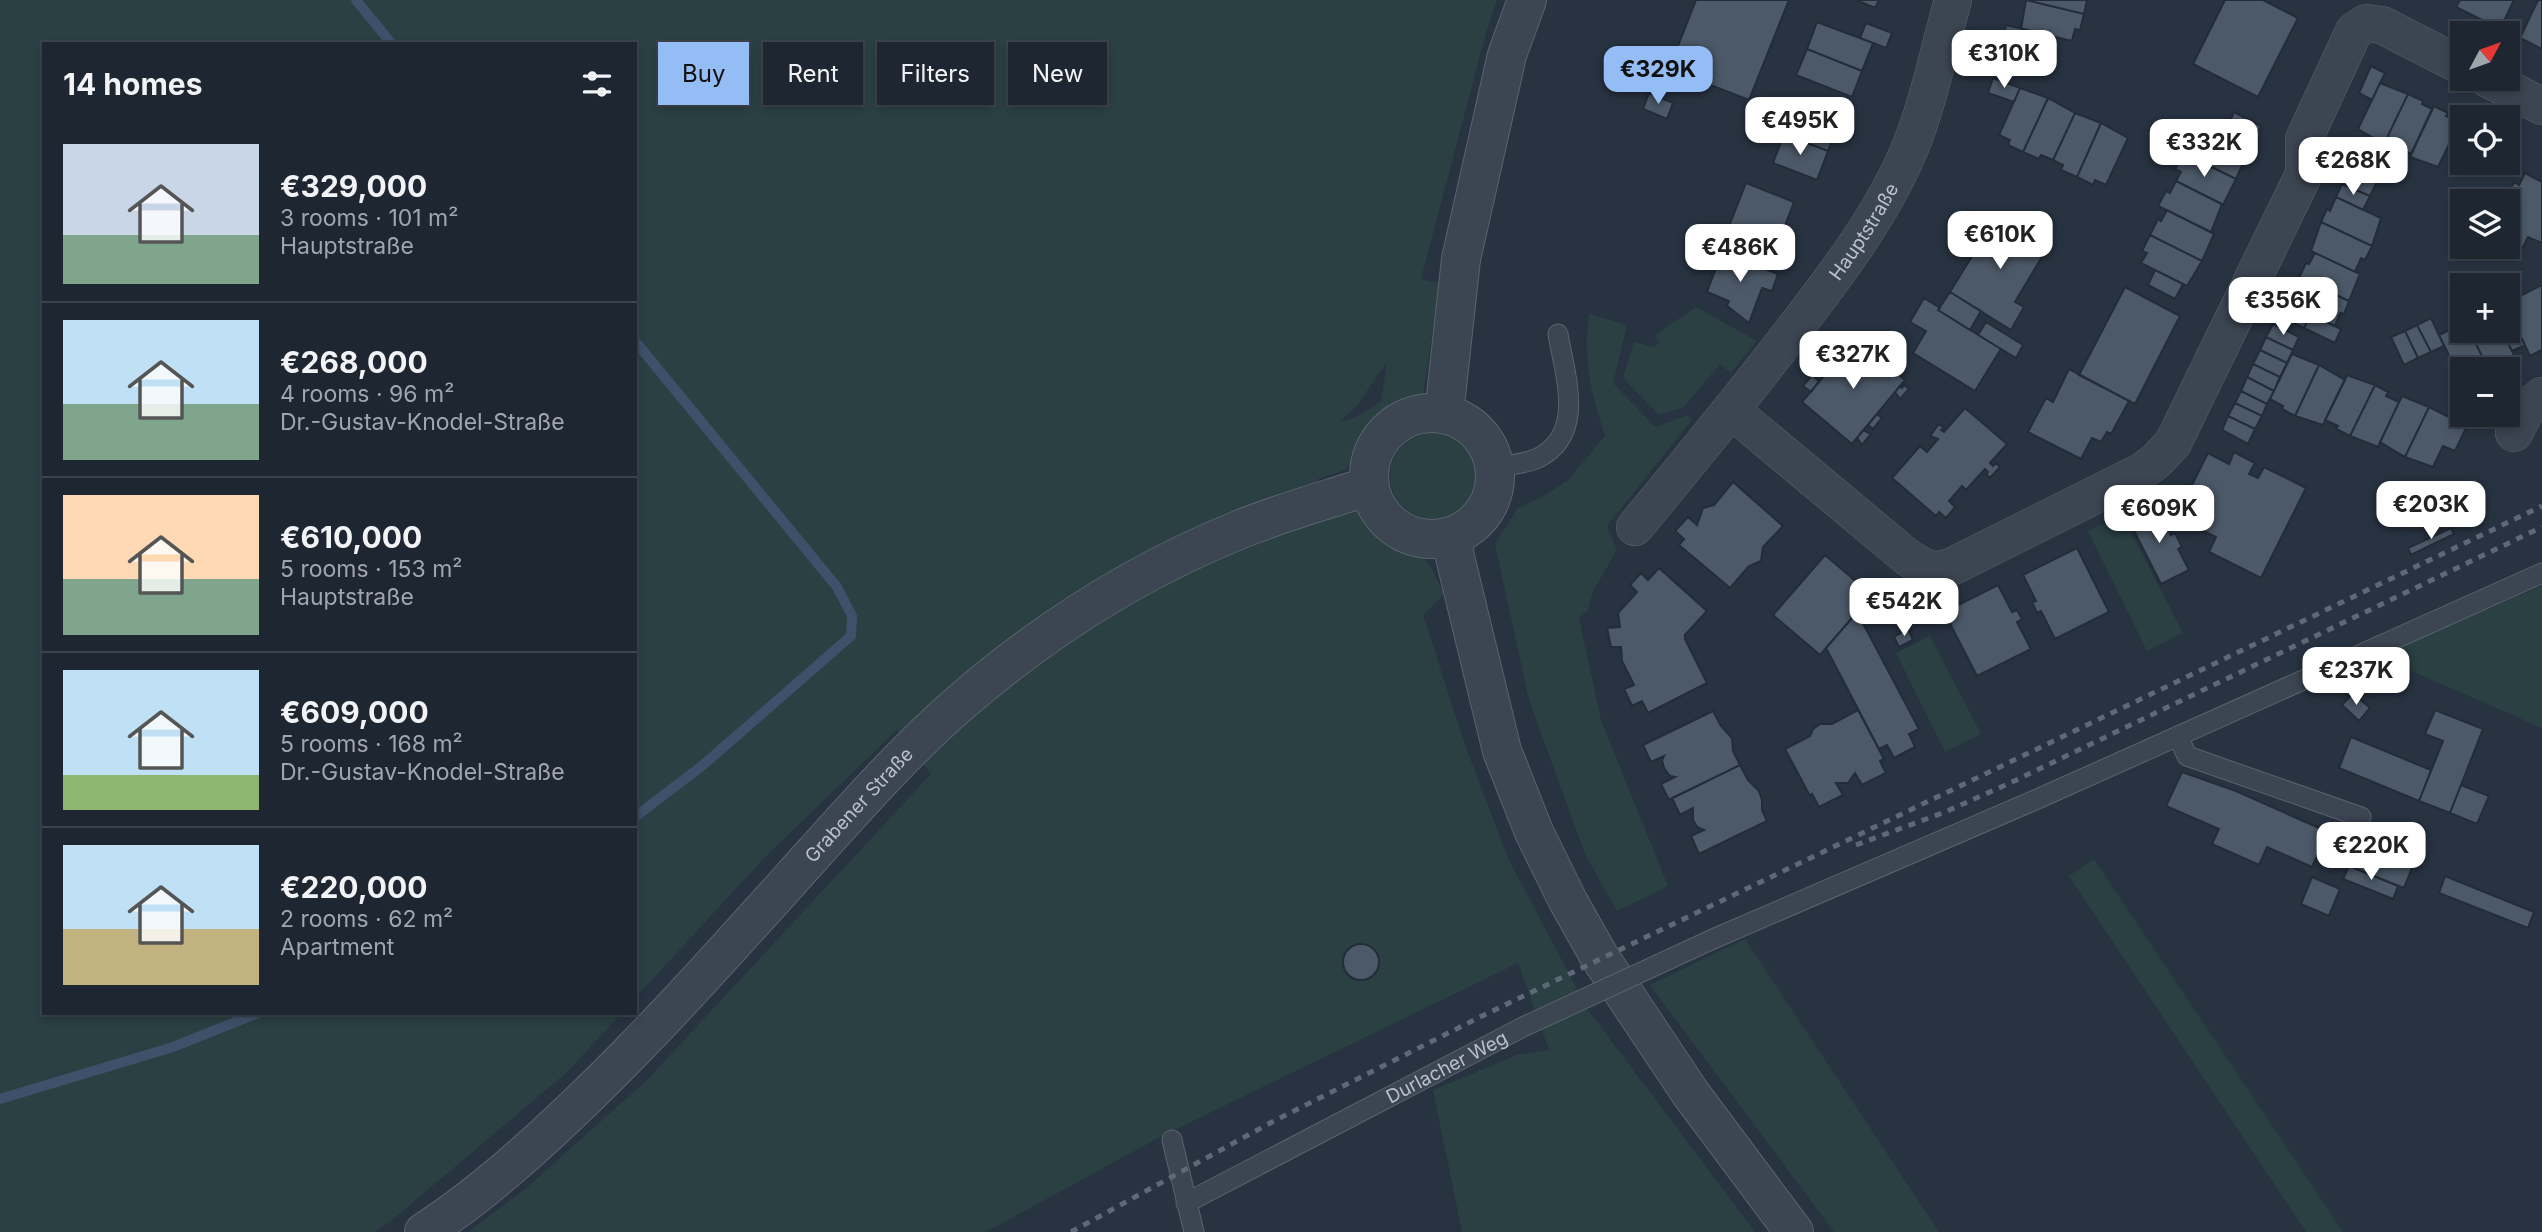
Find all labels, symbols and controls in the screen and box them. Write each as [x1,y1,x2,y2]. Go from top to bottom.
north arrow [2450,21,2520,91]
map controls [2450,21,2520,427]
pin: €310K [1955,31,2053,90]
text: €310K [1968,39,2040,67]
chip: Buy [658,42,749,105]
chip: Rent [763,42,863,105]
chip: Filters [877,42,994,105]
chip: New [1008,42,1107,105]
pin: €329K [1609,46,1707,106]
text: €329K [1620,55,1696,83]
icon: filters [578,65,616,103]
text: 14 homes [63,66,202,102]
pin: €495K [1751,97,1849,157]
button: locate [2450,105,2520,175]
text: €495K [1761,106,1839,134]
pin: €332K [2155,120,2253,179]
text: €332K [2166,128,2242,156]
pin: €268K [2304,138,2402,197]
text: €268K [2315,146,2391,174]
text: €329,000 [280,168,427,204]
icon: home [119,172,203,256]
street label: Hauptstraße [1824,179,1903,285]
button: layers [2450,189,2520,259]
text: 3 rooms · 101 m² [280,204,458,232]
pin: €610K [1951,212,2049,271]
text: €610K [1964,220,2036,248]
pin: €486K [1691,224,1789,284]
text: Hauptstraße [280,232,414,260]
text: €486K [1701,233,1779,261]
button: + [2450,273,2520,343]
pin: €356K [2234,278,2332,337]
text: €356K [2245,286,2321,314]
pin: €327K [1804,332,1902,391]
text: €327K [1816,340,1891,368]
text: €268,000 [280,344,428,380]
icon: home [119,348,203,432]
button: − [2450,357,2520,427]
text: 4 rooms · 96 m² [280,380,454,408]
text: Dr.-Gustav-Knodel-Straße [280,408,565,436]
pin: €203K [2382,482,2480,541]
pin: €609K [2110,486,2208,545]
text: €203K [2392,490,2470,518]
text: €609K [2120,494,2198,522]
text: €610,000 [280,519,422,555]
icon: home [119,523,203,607]
text: 5 rooms · 153 m² [280,555,462,583]
pin: €542K [1855,578,1953,638]
text: Hauptstraße [280,583,414,611]
text: €542K [1865,587,1943,615]
pin: €237K [2307,648,2405,707]
text: €237K [2319,656,2394,684]
text: €609,000 [280,694,429,730]
icon: home [119,698,203,782]
text: 5 rooms · 168 m² [280,730,463,758]
street label: Grabener Straße [800,743,918,867]
text: Dr.-Gustav-Knodel-Straße [280,758,565,786]
pin: €220K [2322,822,2420,882]
text: €220K [2333,831,2409,859]
text: €220,000 [280,869,428,905]
icon: home [119,873,203,957]
text: 2 rooms · 62 m² [280,905,453,933]
text: Apartment [280,933,394,961]
street label: Durlacher Weg [1382,1026,1511,1109]

